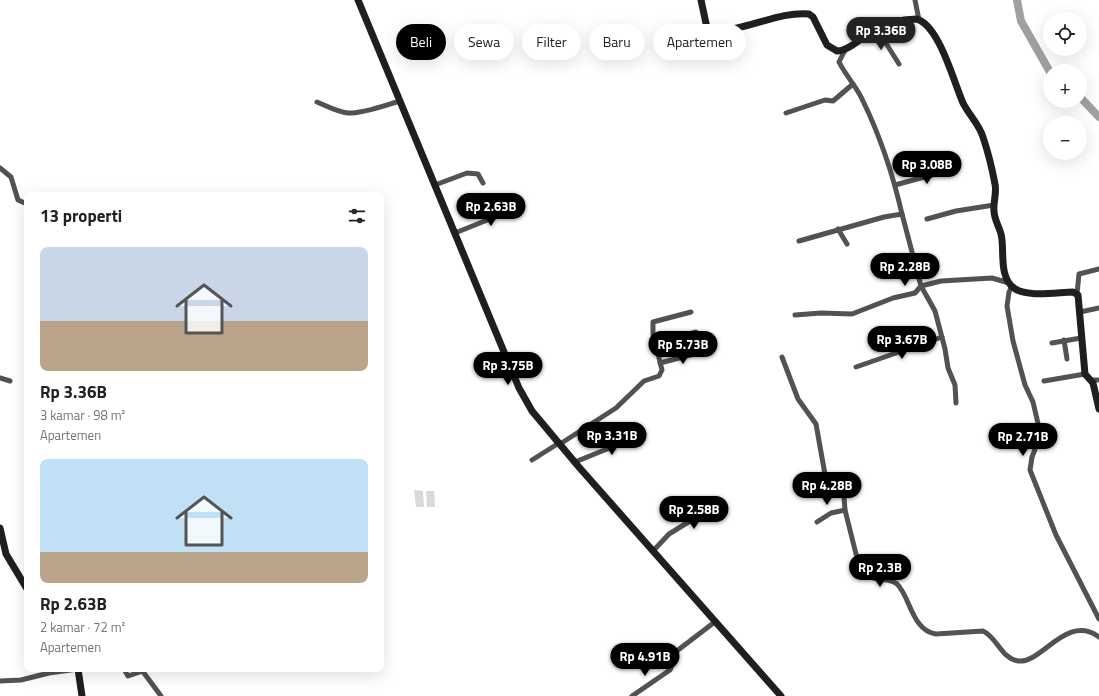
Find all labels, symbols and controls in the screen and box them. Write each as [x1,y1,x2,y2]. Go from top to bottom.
map controls [1043,12,1087,160]
button: locate [1043,12,1087,56]
pin: Rp 3.36B [840,17,922,51]
text: Rp 3.36B [855,20,907,40]
chip: Beli [396,24,446,60]
chip: Sewa [454,24,514,60]
chip: Filter [522,24,581,60]
chip: Baru [589,24,645,60]
chip: Apartemen [653,24,746,60]
button: + [1043,64,1087,108]
button: − [1043,116,1087,160]
pin: Rp 3.08B [886,151,968,185]
text: Rp 3.08B [901,154,953,174]
pin: Rp 2.63B [450,193,532,227]
text: Rp 2.63B [465,196,517,216]
text: 13 properti [40,203,122,229]
icon: filters [346,205,368,227]
pin: Rp 2.28B [864,253,946,287]
text: Rp 2.28B [879,256,931,276]
icon: home [168,273,240,345]
pin: Rp 3.67B [861,326,943,360]
text: Rp 3.67B [876,329,928,349]
pin: Rp 5.73B [642,331,724,365]
text: Rp 5.73B [657,334,709,354]
pin: Rp 3.75B [467,352,549,386]
text: Rp 3.75B [482,355,534,375]
text: Rp 3.36B [40,379,107,405]
text: 3 kamar · 98 m² [40,405,125,425]
pin: Rp 3.31B [571,422,653,456]
pin: Rp 2.71B [982,423,1064,457]
text: Apartemen [40,425,101,445]
text: Rp 3.31B [586,425,638,445]
text: Rp 2.71B [997,426,1049,446]
pin: Rp 4.28B [786,472,868,506]
text: Rp 4.28B [801,475,853,495]
icon: home [168,485,240,557]
pin: Rp 2.58B [653,496,735,530]
text: Rp 2.58B [668,499,720,519]
pin: Rp 2.3B [843,554,917,588]
text: Rp 2.3B [858,557,902,577]
text: Rp 2.63B [40,591,107,617]
text: 2 kamar · 72 m² [40,617,125,637]
text: Apartemen [40,637,101,657]
pin: Rp 4.91B [604,643,686,677]
text: Rp 4.91B [619,646,671,666]

